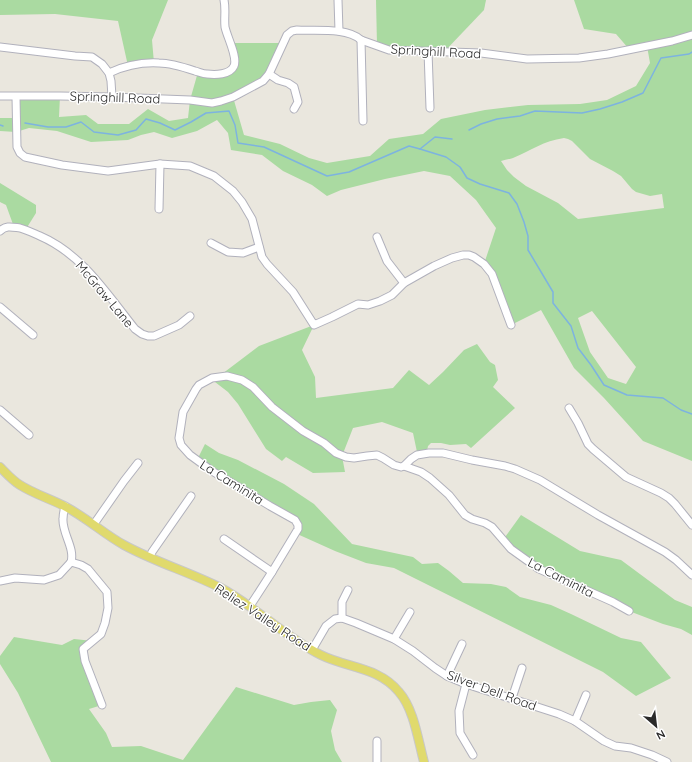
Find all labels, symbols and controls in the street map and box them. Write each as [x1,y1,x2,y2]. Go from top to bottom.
street label: Springhill Road [390,41,482,61]
street label: Springhill Road [69,87,161,107]
street label: McGraw Lane [72,257,138,331]
street label: La Caminita [197,456,267,508]
street label: La Caminita [525,554,597,600]
street label: Reliez Valley Road [212,580,314,654]
street label: Silver Dell Road [445,666,539,714]
north arrow [636,706,676,746]
text: N [654,727,668,743]

